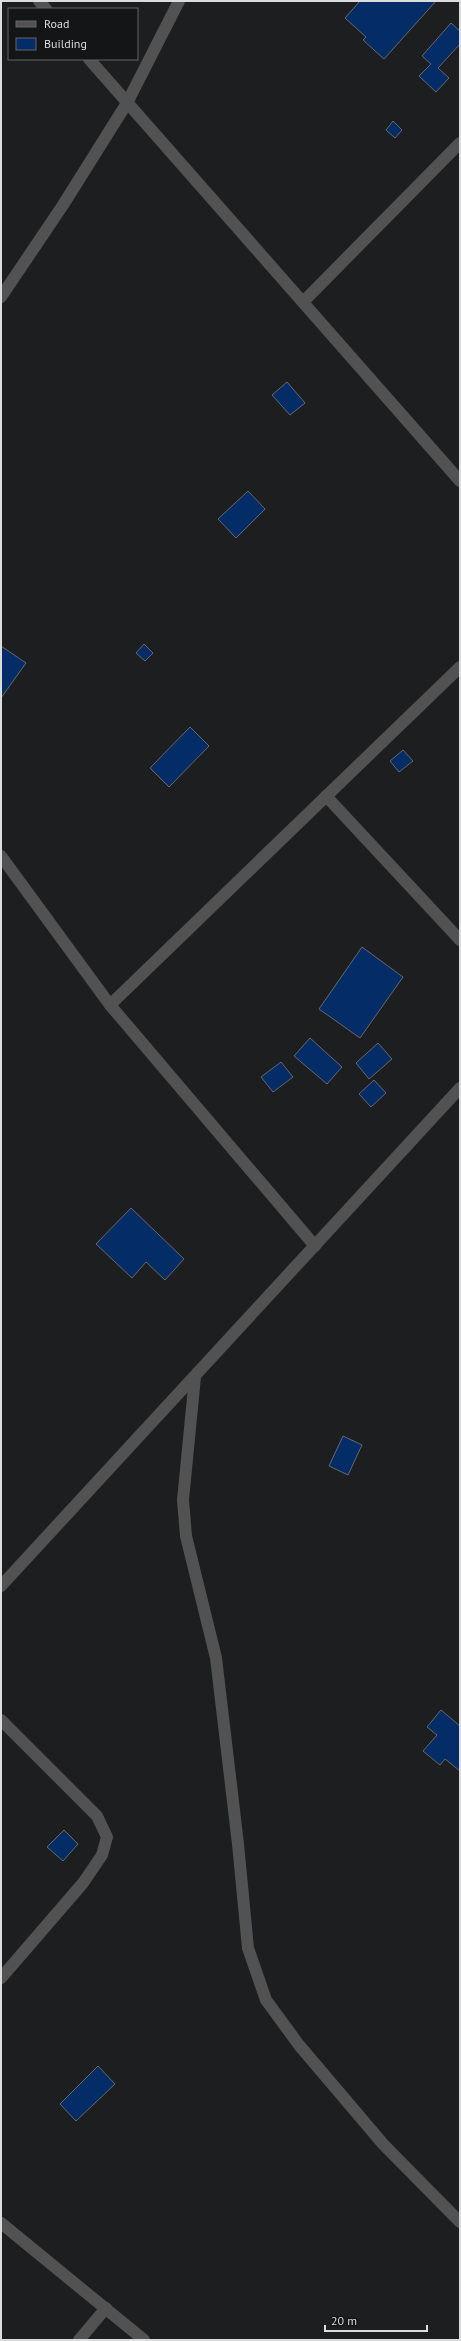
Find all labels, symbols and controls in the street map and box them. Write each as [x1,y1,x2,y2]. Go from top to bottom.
legend [8,8,138,60]
text: Road [44,16,69,31]
text: Building [44,36,87,51]
scale bar [325,2307,427,2333]
text: 20 m [331,2313,357,2328]

